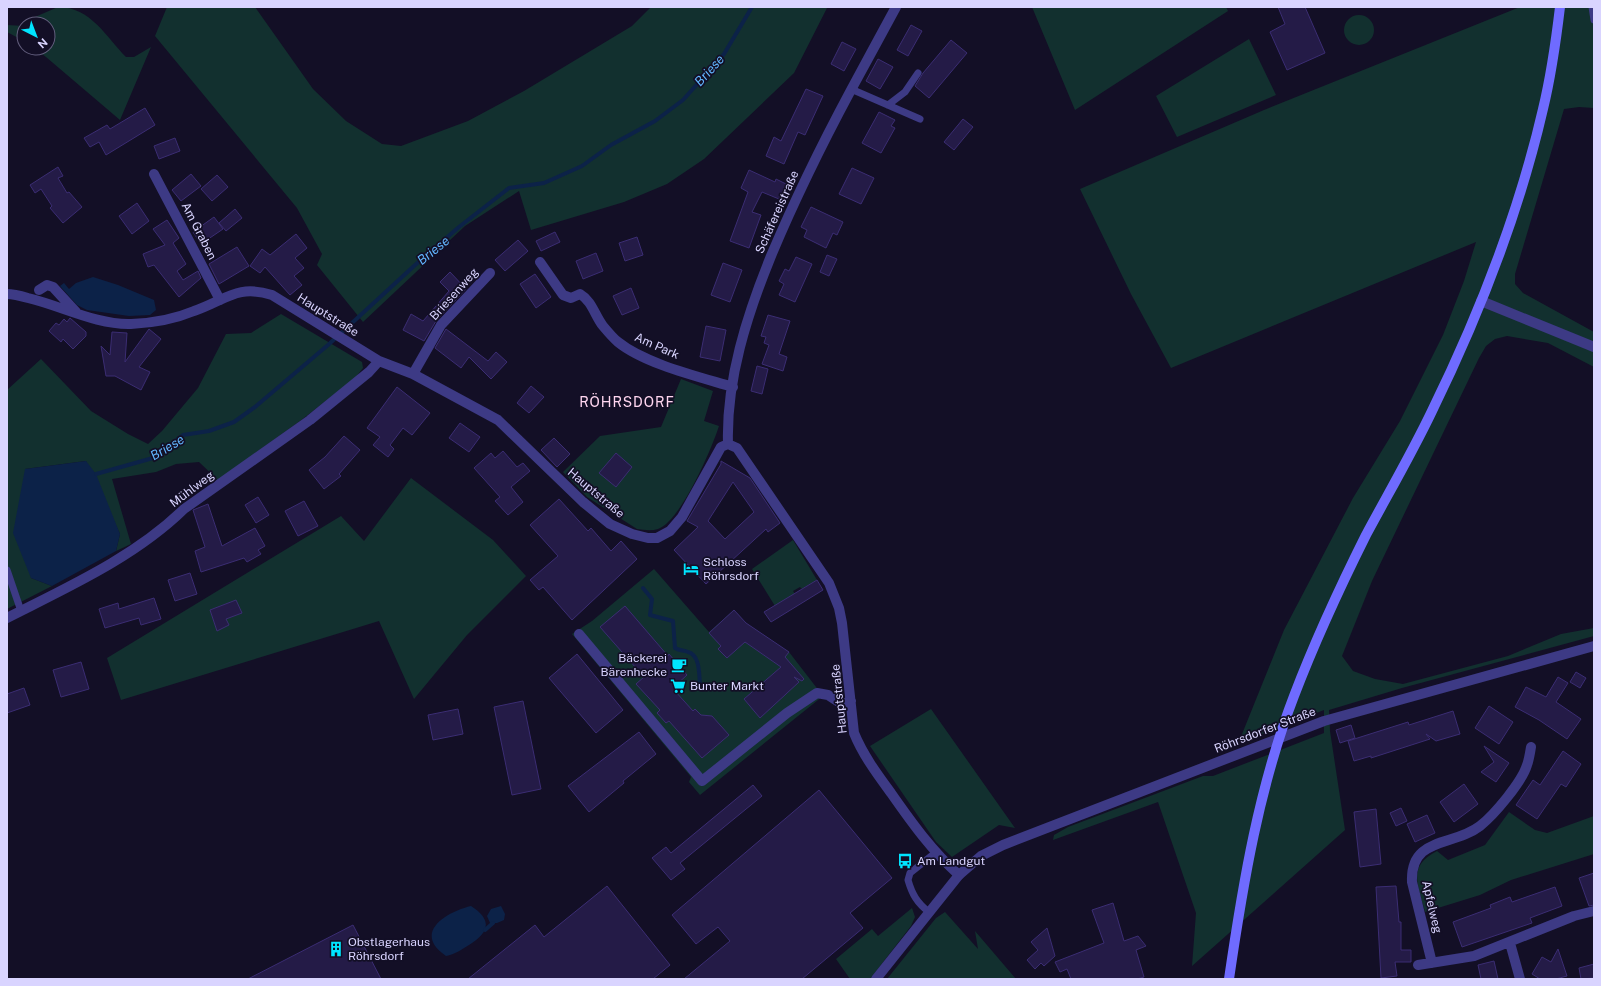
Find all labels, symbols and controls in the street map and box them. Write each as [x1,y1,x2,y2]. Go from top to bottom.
north arrow [16,16,56,56]
text: N [35,36,50,51]
water label: Briese [691,52,727,89]
street label: Schäfereistraße [752,168,802,256]
street label: Am Graben [179,200,219,262]
water label: Briese [414,233,452,268]
street label: Briesenweg [427,265,481,323]
street label: Hauptstraße [295,291,362,340]
street label: Am Park [632,330,682,362]
district label: RÖHRSDORF [579,392,675,410]
water label: Briese [148,431,187,463]
street label: Hauptstraße [565,465,627,521]
street label: Mühlweg [167,468,217,510]
place label: Schloss Röhrsdorf [703,555,759,583]
hotel icon: Schloss Röhrsdorf [682,560,700,578]
place label: Bäckerei Bärenhecke [601,651,667,679]
cafe icon: Bäckerei Bärenhecke [670,656,688,674]
street label: Hauptstraße [828,663,850,735]
supermarket icon: Bunter Markt [669,677,687,695]
place label: Bunter Markt [690,679,764,693]
street label: Röhrsdorfer Straße [1212,704,1318,756]
bus stop icon: Am Landgut [896,852,914,870]
place label: Am Landgut [917,854,986,868]
street label: Apfelweg [1419,879,1445,935]
place label: Obstlagerhaus Röhrsdorf [348,935,430,963]
building icon: Obstlagerhaus Röhrsdorf [327,940,345,958]

